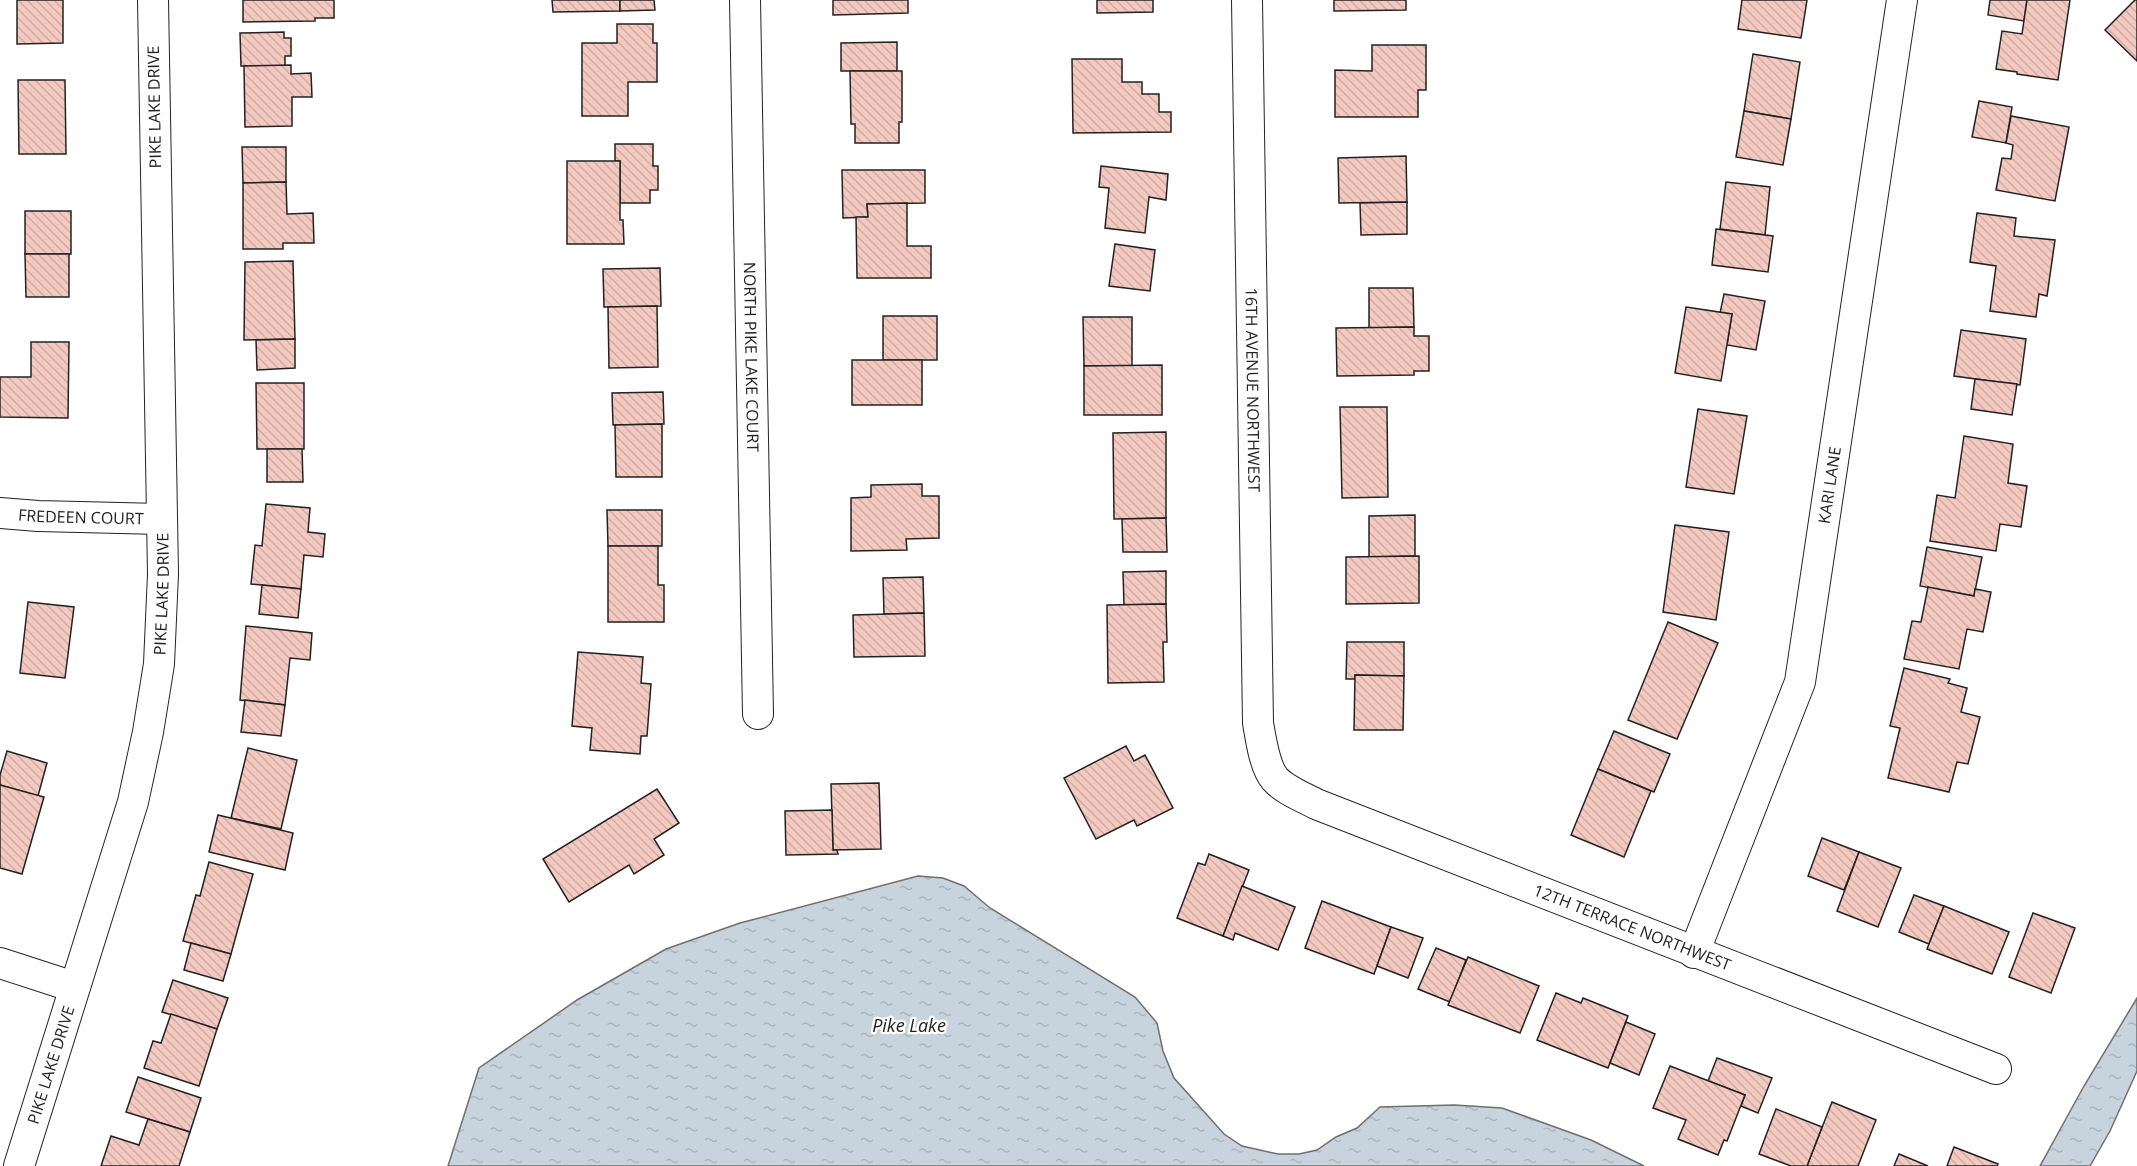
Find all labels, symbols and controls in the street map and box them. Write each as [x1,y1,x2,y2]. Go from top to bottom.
street label: PIKE LAKE DRIVE [142,45,166,169]
street label: NORTH PIKE LAKE COURT [739,262,764,452]
street label: 16TH AVENUE NORTHWEST [1240,287,1265,493]
street label: KARI LANE [1813,445,1846,525]
street label: FREDEEN COURT [17,503,144,530]
street label: PIKE LAKE DRIVE [148,532,174,656]
street label: 12TH TERRACE NORTHWEST [1531,879,1734,976]
street label: PIKE LAKE DRIVE [22,1003,80,1127]
water label: Pike Lake [872,1013,946,1037]

